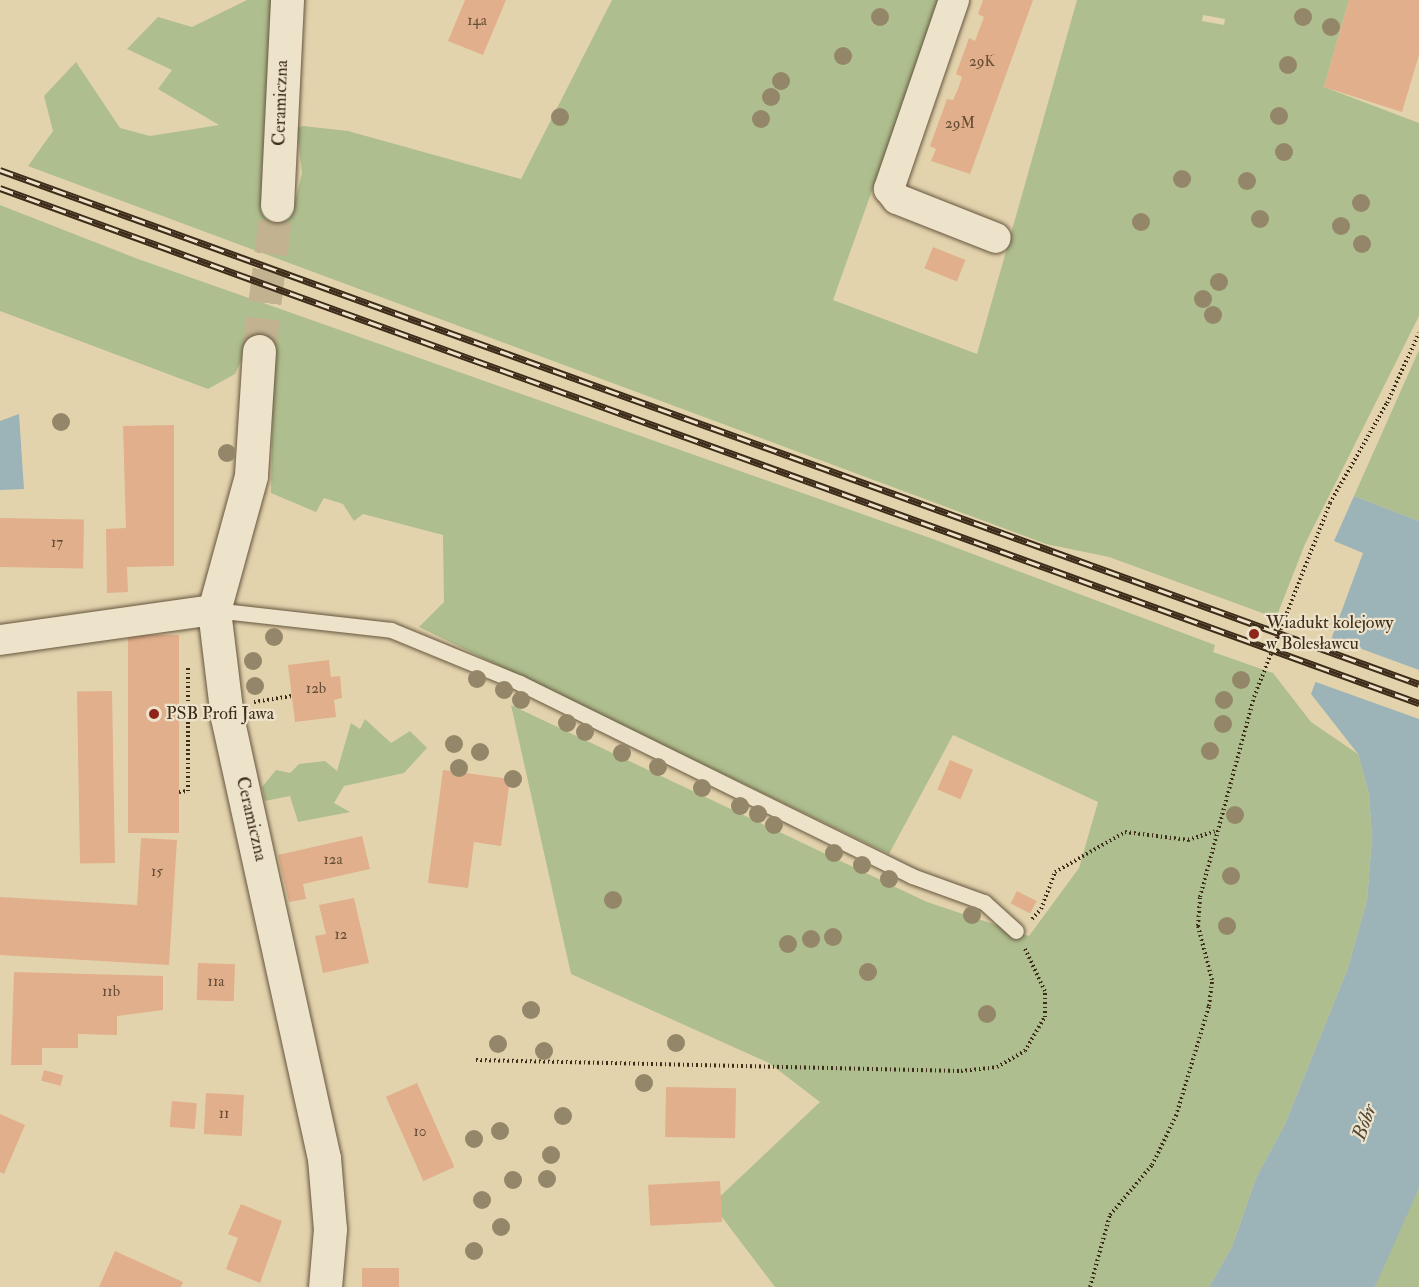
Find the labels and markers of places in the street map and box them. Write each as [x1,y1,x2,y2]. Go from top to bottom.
place label: Wiadukt kolejowy w Bolesławcu [1266,613,1393,656]
marker: Wiadukt kolejowy w Bolesławcu [1247,627,1261,641]
place label: PSB Profi Jawa [166,703,274,725]
marker: PSB Profi Jawa [147,707,161,721]

